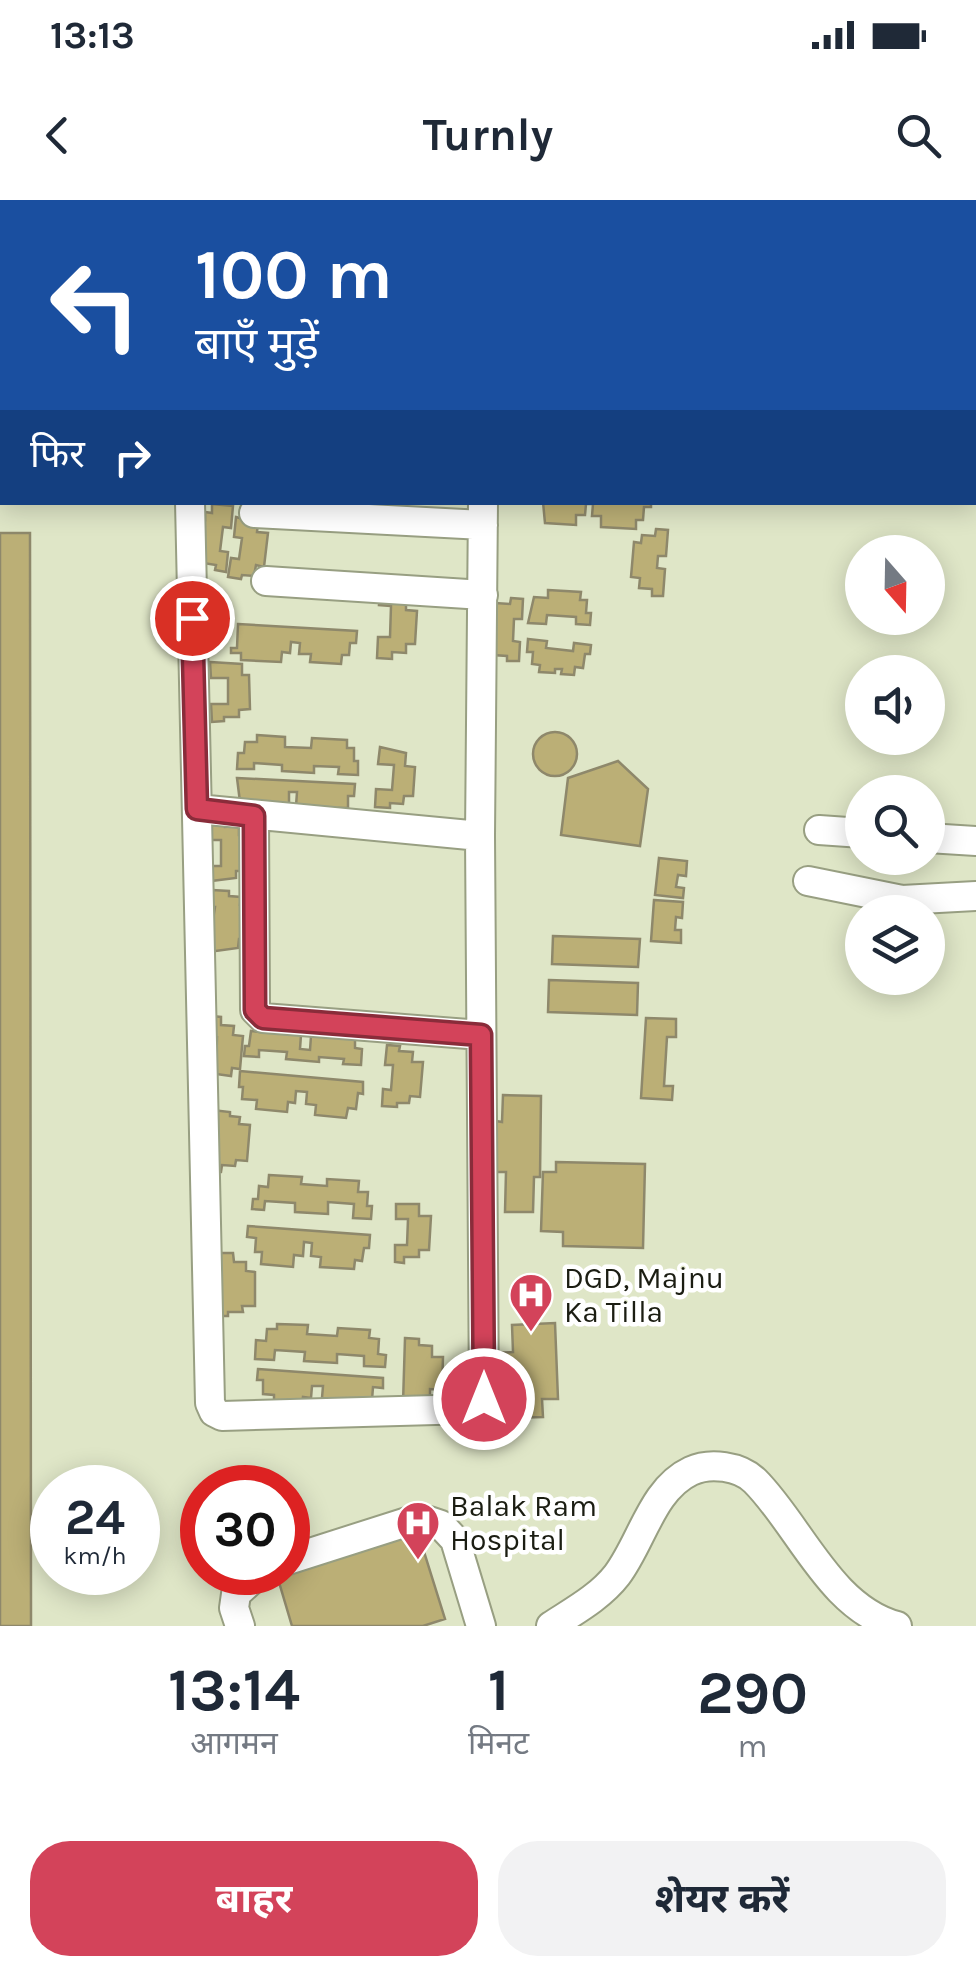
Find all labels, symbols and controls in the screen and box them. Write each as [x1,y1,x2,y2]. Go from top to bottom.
text: 13:13 [50,13,135,58]
icon: back [30,108,85,163]
icon: search [891,108,946,163]
text: Turnly [423,109,553,161]
text: 100 m [195,234,393,316]
icon: left [30,240,160,370]
text: बाएँ मुड़ें [195,318,319,370]
icon: right [105,430,160,485]
text: फिर [30,432,85,477]
north arrow [845,535,945,635]
map controls [845,535,945,995]
pin [150,576,235,661]
icon: arrive [165,591,220,646]
button: sound [845,655,945,755]
button: search [845,775,945,875]
button: layers [845,895,945,995]
place label: DGD, Majnu Ka Tilla [564,1260,724,1330]
hospital icon: DGD, Majnu Ka Tilla [508,1272,554,1333]
position arrow [432,1347,536,1451]
speed limit sign: 30 [180,1465,310,1595]
text: 24 [65,1488,125,1547]
place label: Balak Ram Hospital [450,1488,597,1558]
hospital icon: Balak Ram Hospital [395,1500,441,1561]
text: km/h [63,1541,127,1570]
text: 13:14 [168,1655,300,1725]
text: 1 [488,1655,509,1725]
text: 290 [697,1658,808,1728]
text: आगमन [190,1725,278,1762]
text: मिनट [468,1725,529,1762]
text: m [738,1728,768,1765]
button: बाहर [30,1841,478,1956]
button: शेयर करें [498,1841,946,1956]

